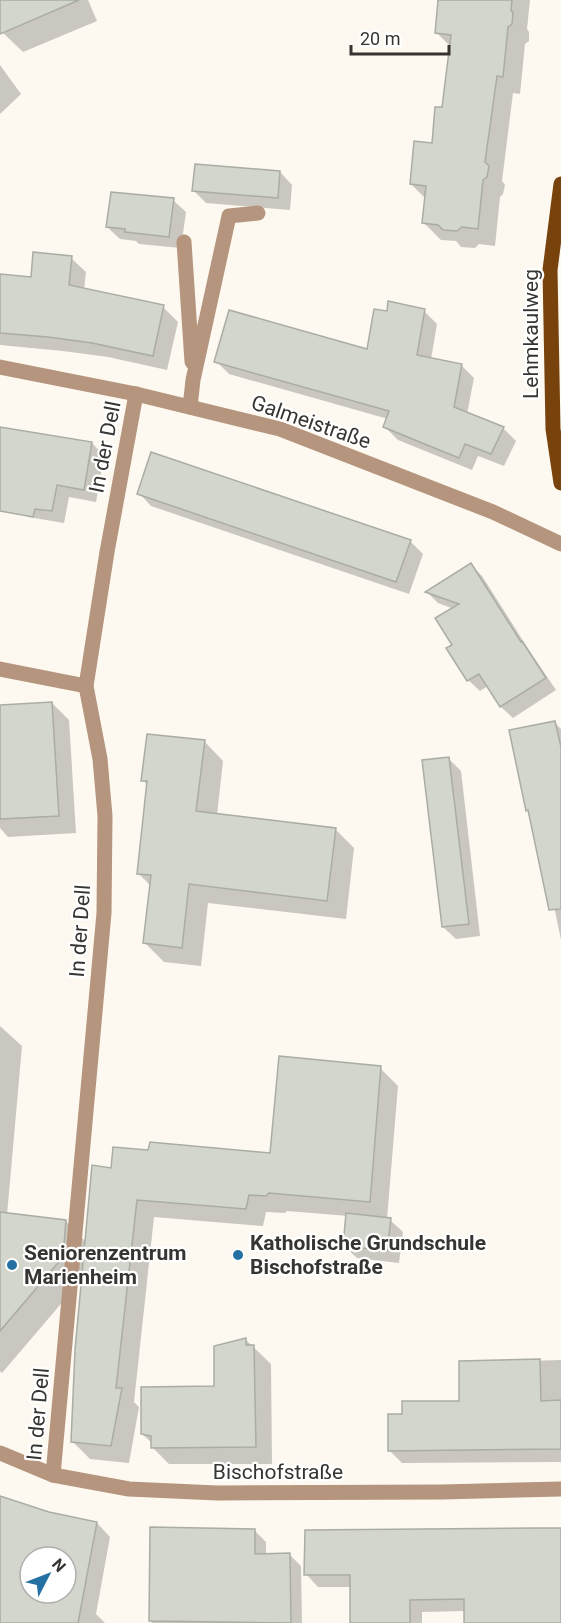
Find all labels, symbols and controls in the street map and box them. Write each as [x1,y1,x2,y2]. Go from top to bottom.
scale bar [351,18,448,56]
text: 20 m [360,28,400,49]
street label: Lehmkaulweg [519,269,543,399]
street label: Galmeistraße [248,390,374,454]
street label: In der Dell [84,399,126,495]
street label: In der Dell [65,884,95,978]
place label: Katholische Grundschule Bischofstraße [250,1231,486,1279]
place label: Seniorenzentrum Marienheim [24,1241,186,1289]
marker: Katholische Grundschule Bischofstraße [231,1248,245,1262]
marker: Seniorenzentrum Marienheim [5,1258,19,1272]
street label: In der Dell [22,1367,54,1461]
street label: Bischofstraße [213,1460,343,1484]
north arrow [18,1545,78,1605]
text: N [48,1555,70,1576]

